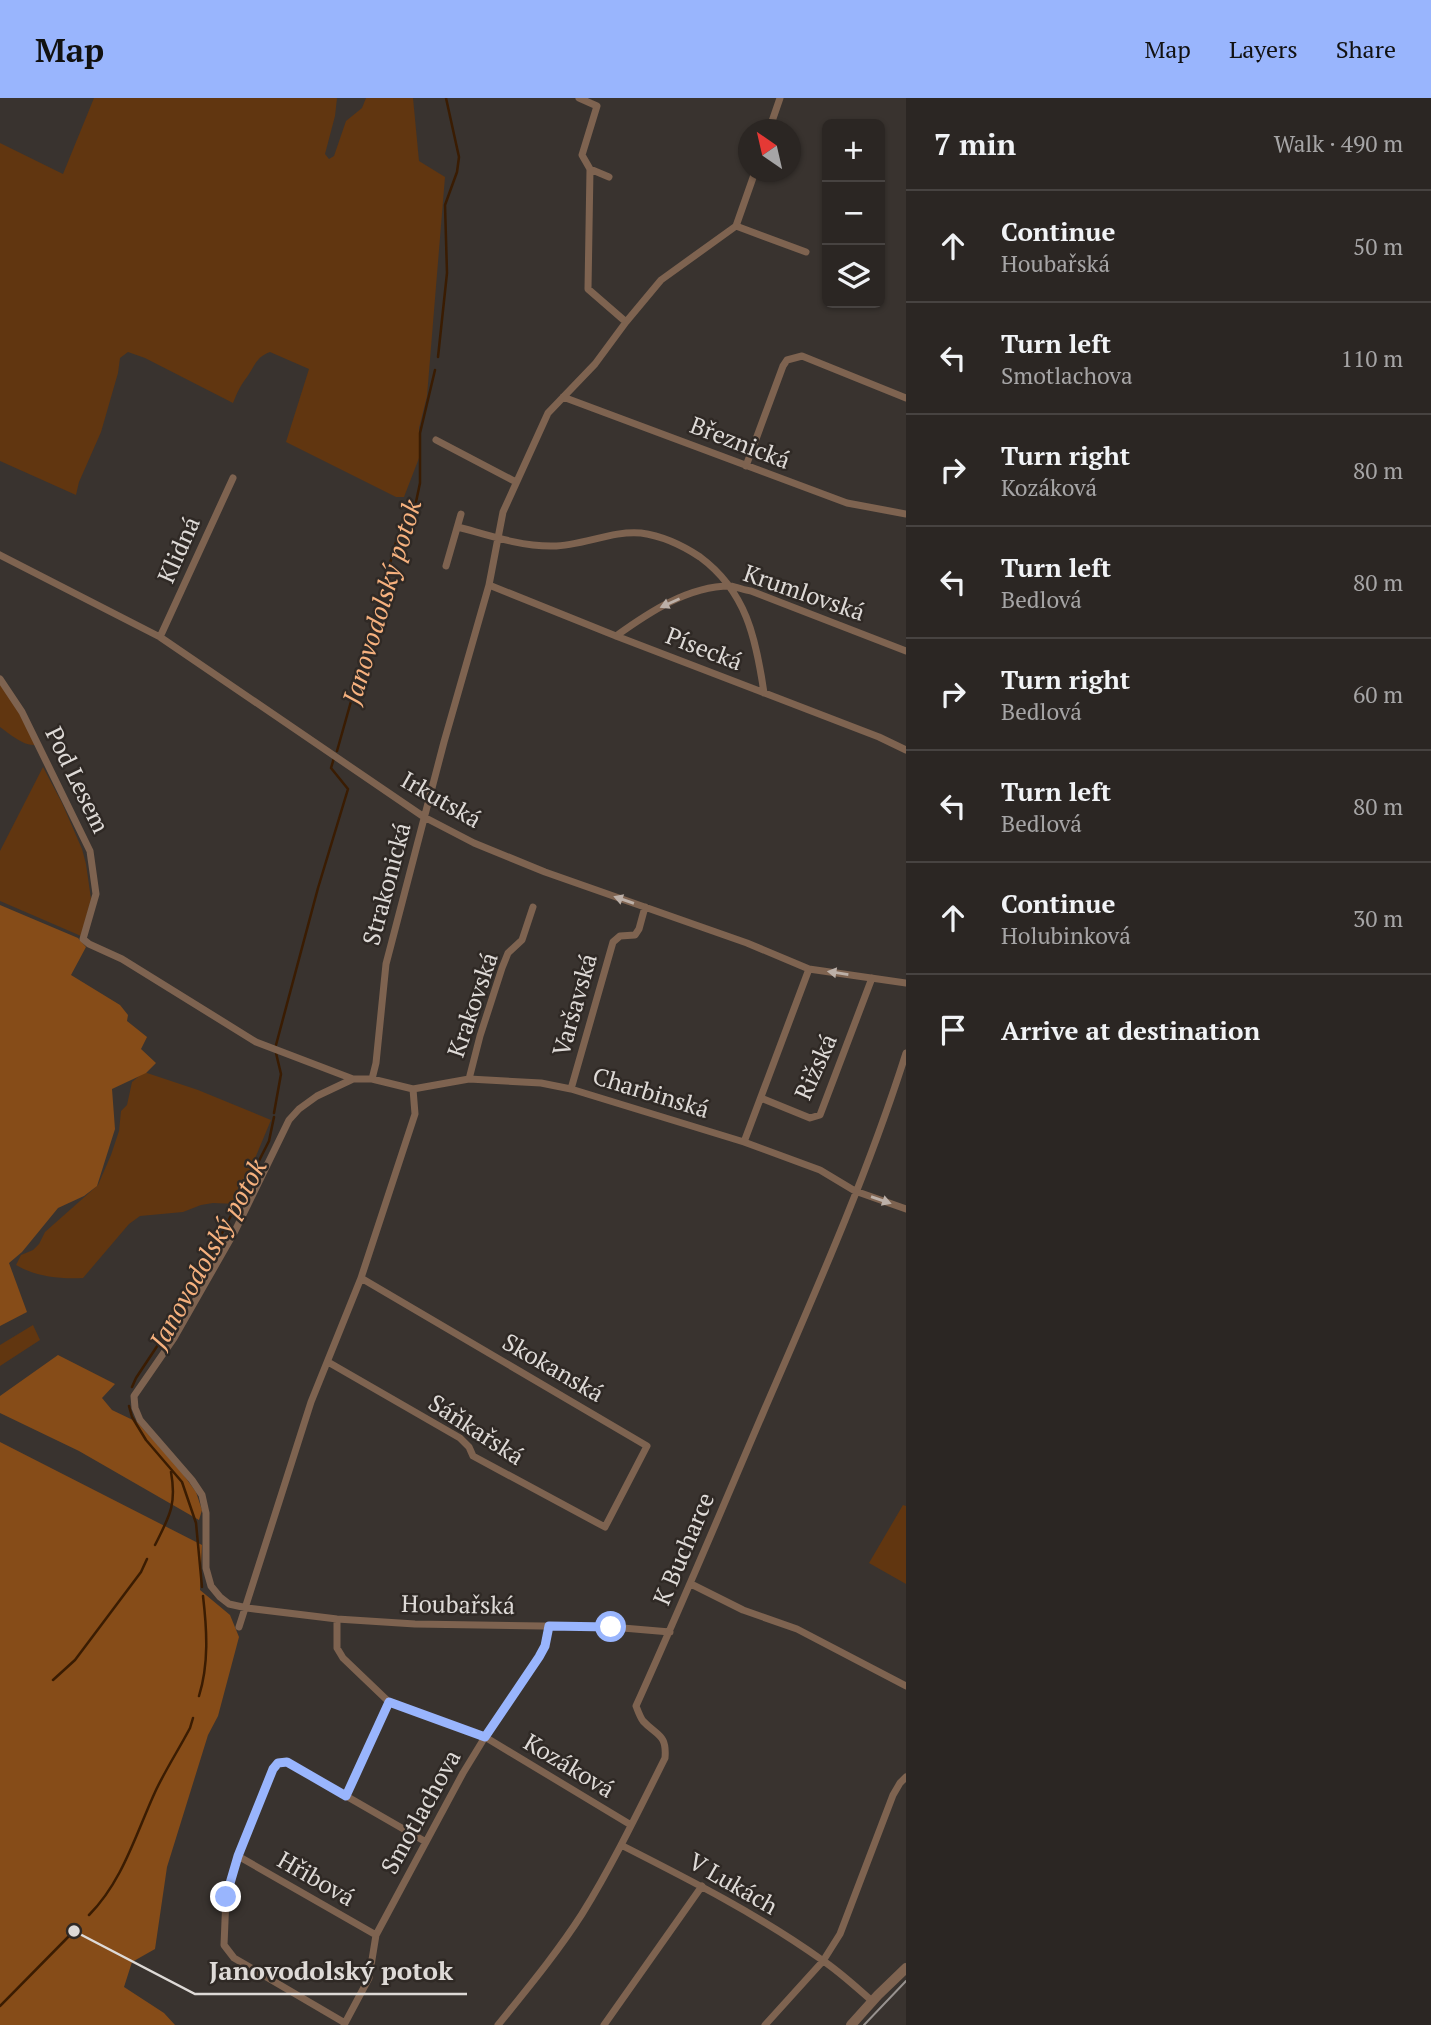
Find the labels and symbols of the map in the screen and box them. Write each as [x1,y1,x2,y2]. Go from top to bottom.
north arrow [738,119,801,182]
street label: Březnická [686,408,795,476]
water label: Janovodolský potok [333,495,428,709]
street label: Klidná [149,511,207,588]
street label: Krumlovská [739,556,869,628]
one-way arrow [659,598,680,609]
street label: Písecká [661,619,747,677]
street label: Pod Lesem [38,721,117,838]
street label: Irkutská [396,763,487,835]
street label: Strakonická [354,819,418,949]
one-way arrow [613,894,634,905]
street label: Krakovská [439,948,505,1061]
street label: Varšavská [544,950,604,1060]
one-way arrow [827,967,849,978]
street label: Rižská [786,1029,844,1105]
street label: Charbinská [589,1059,714,1125]
water label: Janovodolský potok [140,1152,274,1356]
one-way arrow [870,1195,891,1206]
street label: Skokanská [497,1325,610,1409]
street label: Sáňkařská [423,1386,530,1472]
street label: K Bucharce [645,1487,721,1610]
street label: Houbařská [401,1587,515,1621]
route start [595,1611,626,1642]
street label: Kozáková [518,1726,621,1805]
street label: Smotlachova [373,1744,467,1879]
street label: Hřibová [272,1843,361,1913]
street label: V Lukách [683,1845,784,1922]
route end [210,1881,241,1912]
callout: Janovodolský potok [195,1947,467,1994]
text: Janovodolský potok [209,1953,454,1987]

